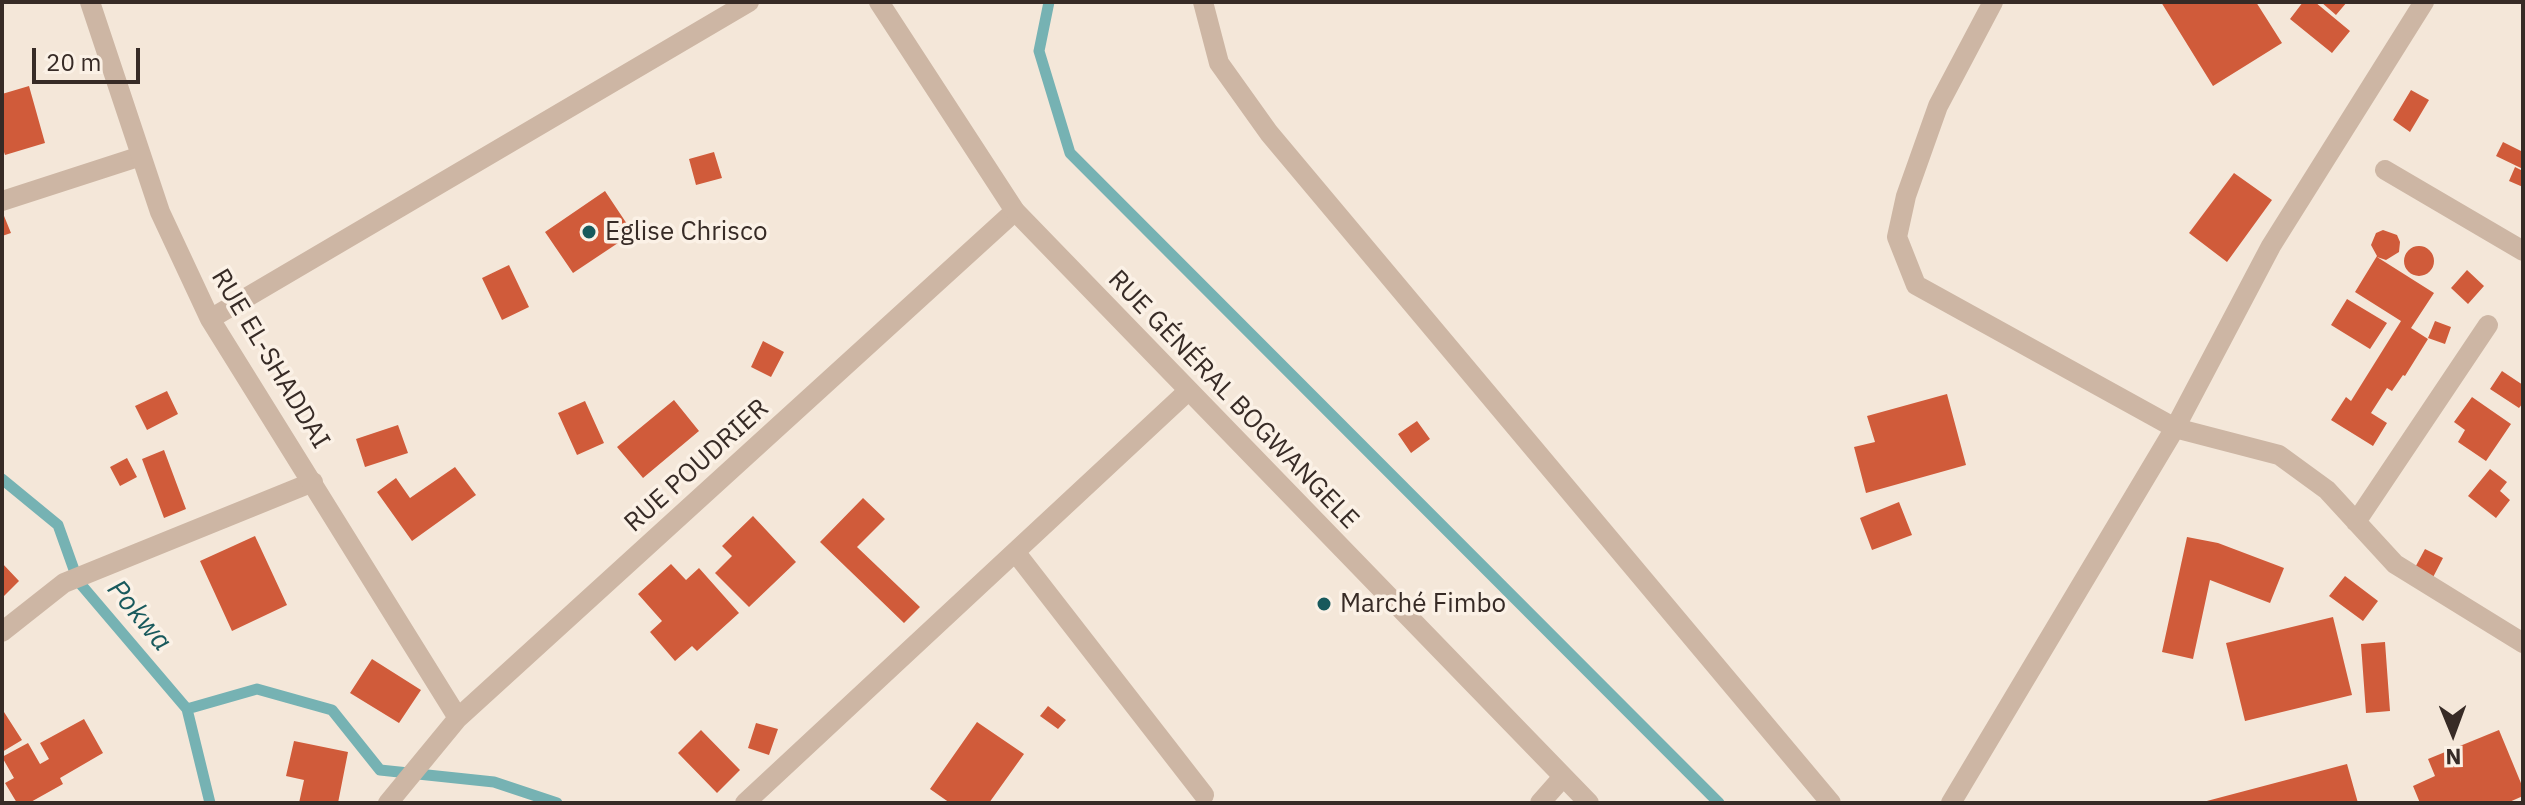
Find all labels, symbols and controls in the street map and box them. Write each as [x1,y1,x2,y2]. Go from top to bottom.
scale bar [36,32,144,82]
text: 20 m [46,46,101,78]
place label: Eglise Chrisco [605,216,767,248]
marker: Eglise Chrisco [580,223,598,241]
street label: RUE EL-SHADDAI [204,264,336,454]
street label: RUE GÉNÉRAL BOGWANGELE [1101,264,1365,536]
street label: RUE POUDRIER [618,393,776,539]
water label: Pokwa [100,574,178,658]
place label: Marché Fimbo [1340,588,1506,620]
marker: Marché Fimbo [1315,595,1333,613]
north arrow [2413,693,2493,773]
text: N [2445,743,2462,772]

